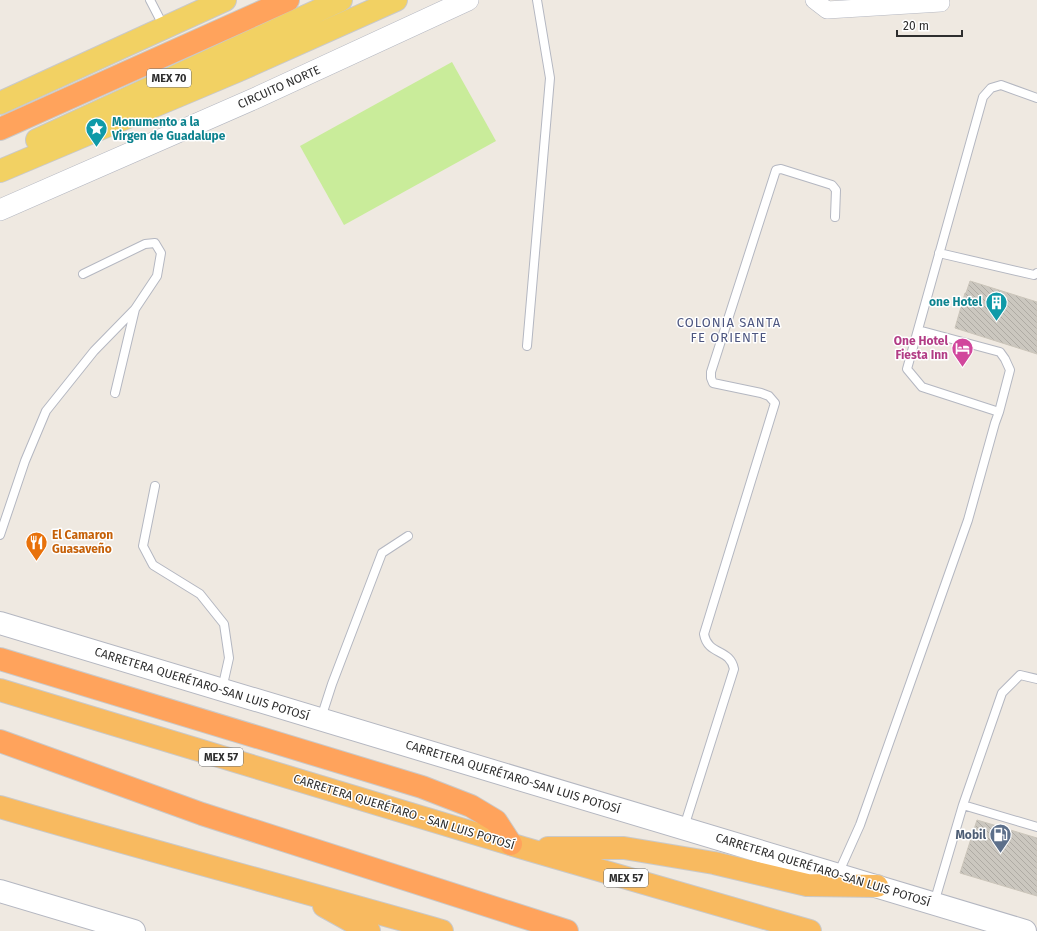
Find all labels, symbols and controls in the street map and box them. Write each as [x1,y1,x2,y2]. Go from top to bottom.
scale bar [897,12,962,38]
text: 20 m [903,19,929,33]
street label: CIRCUITO NORTE [236,63,322,111]
road number: MEX 70 [147,69,191,87]
place label: Monumento a la Virgen de Guadalupe [111,115,226,143]
place icon: Monumento a la Virgen de Guadalupe [84,116,110,149]
building icon: one Hotel [984,289,1010,322]
place label: one Hotel [929,295,982,309]
district label: COLONIA SANTA FE ORIENTE [677,315,781,345]
place label: One Hotel Fiesta Inn [894,334,948,362]
hotel icon: One Hotel Fiesta Inn [950,335,976,368]
place label: El Camaron Guasaveño [52,528,113,556]
restaurant icon: El Camaron Guasaveño [24,529,50,562]
street label: CARRETERA QUERÉTARO-SAN LUIS POTOSÍ [93,644,312,724]
street label: CARRETERA QUERÉTARO-SAN LUIS POTOSÍ [404,737,623,817]
road number: MEX 57 [199,748,243,766]
street label: CARRETERA QUERÉTARO - SAN LUIS POTOSÍ [292,771,517,853]
fuel station icon: Mobil [988,822,1014,855]
place label: Mobil [955,828,986,842]
street label: CARRETERA QUERÉTARO-SAN LUIS POTOSÍ [714,830,933,910]
road number: MEX 57 [604,869,648,887]

